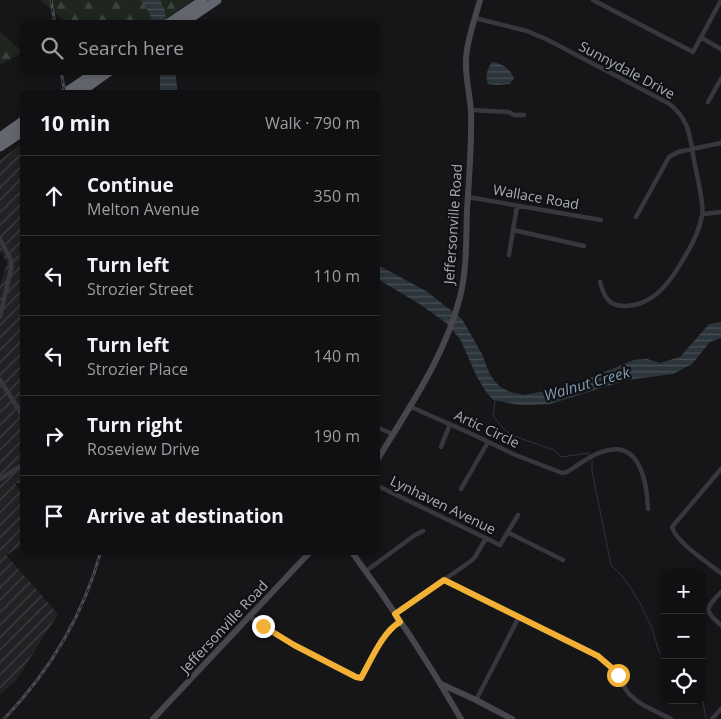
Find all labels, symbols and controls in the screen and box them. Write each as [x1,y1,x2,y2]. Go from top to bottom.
search box [20,20,380,75]
icon: search [38,34,66,62]
text: Search here [78,35,184,61]
street label: Sunnydale Drive [576,36,679,103]
text: 10 min [40,109,110,137]
text: Walk · 790 m [265,112,360,134]
street label: Jeffersonville Road [439,163,466,287]
text: Continue [87,172,174,198]
street label: Wallace Road [492,180,581,213]
icon: ahead [40,182,68,210]
text: 350 m [314,185,360,207]
text: Melton Avenue [87,198,199,220]
text: Turn left [87,252,169,278]
icon: left [40,262,68,290]
text: 110 m [314,265,360,287]
text: Strozier Street [87,278,194,300]
text: Turn left [87,332,169,358]
icon: left [40,342,68,370]
text: 140 m [314,345,360,367]
text: Strozier Place [87,358,188,380]
water label: Walnut Creek [542,361,633,405]
street label: Artic Circle [452,405,523,452]
text: Turn right [87,412,182,438]
icon: right [40,422,68,450]
text: 190 m [314,425,360,447]
text: Roseview Drive [87,438,200,460]
street label: Lynhaven Avenue [387,471,499,538]
icon: arrive [40,502,68,530]
text: Arrive at destination [87,503,284,529]
map controls [661,569,706,704]
button: + [661,569,706,614]
street label: Jeffersonville Road [174,576,272,679]
button: − [661,614,706,659]
route end [252,615,275,638]
button: locate [661,659,706,704]
route start [607,664,630,687]

